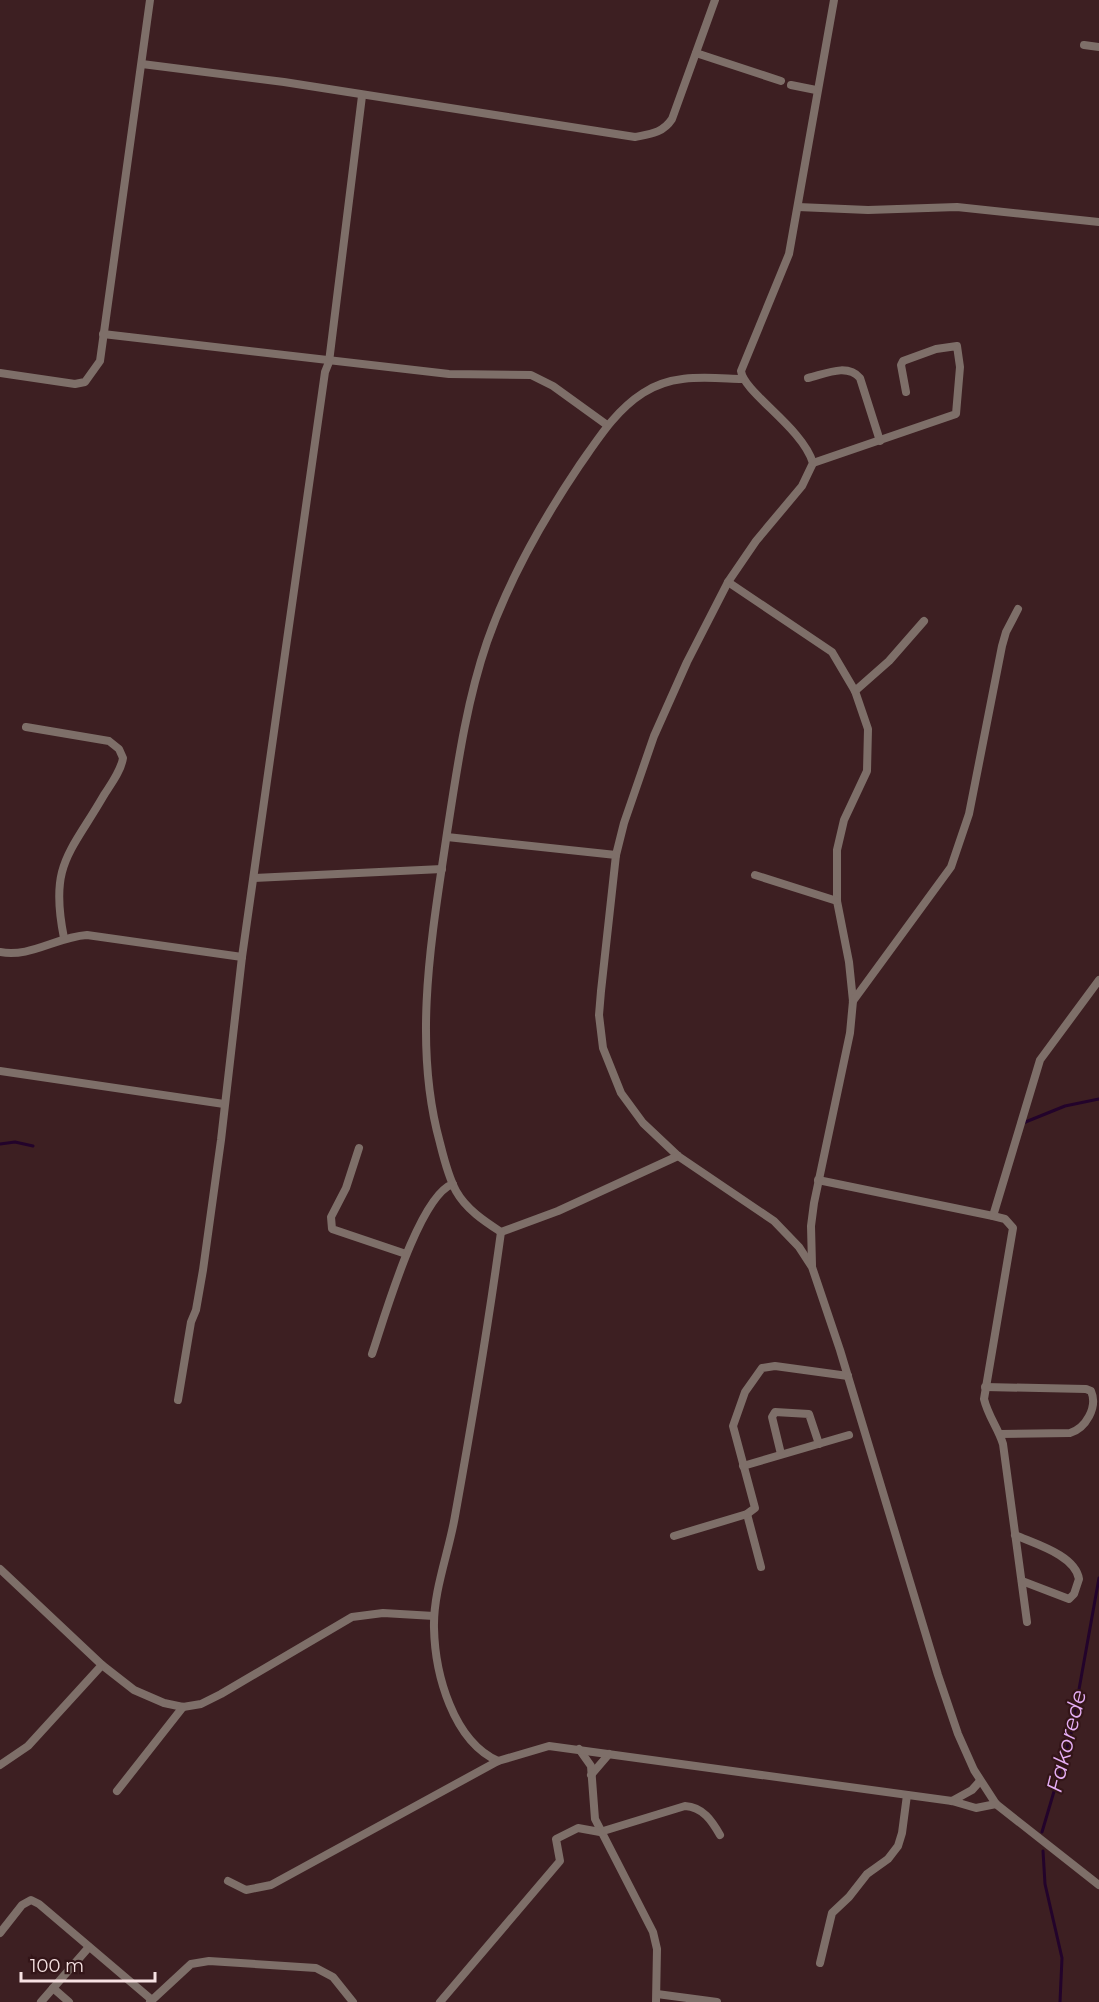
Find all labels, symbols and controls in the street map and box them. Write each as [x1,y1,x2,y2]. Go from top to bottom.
water label: Fakorede [1041,1687,1092,1795]
scale bar [21,1945,154,1983]
text: 100 m [30,1955,84,1977]

